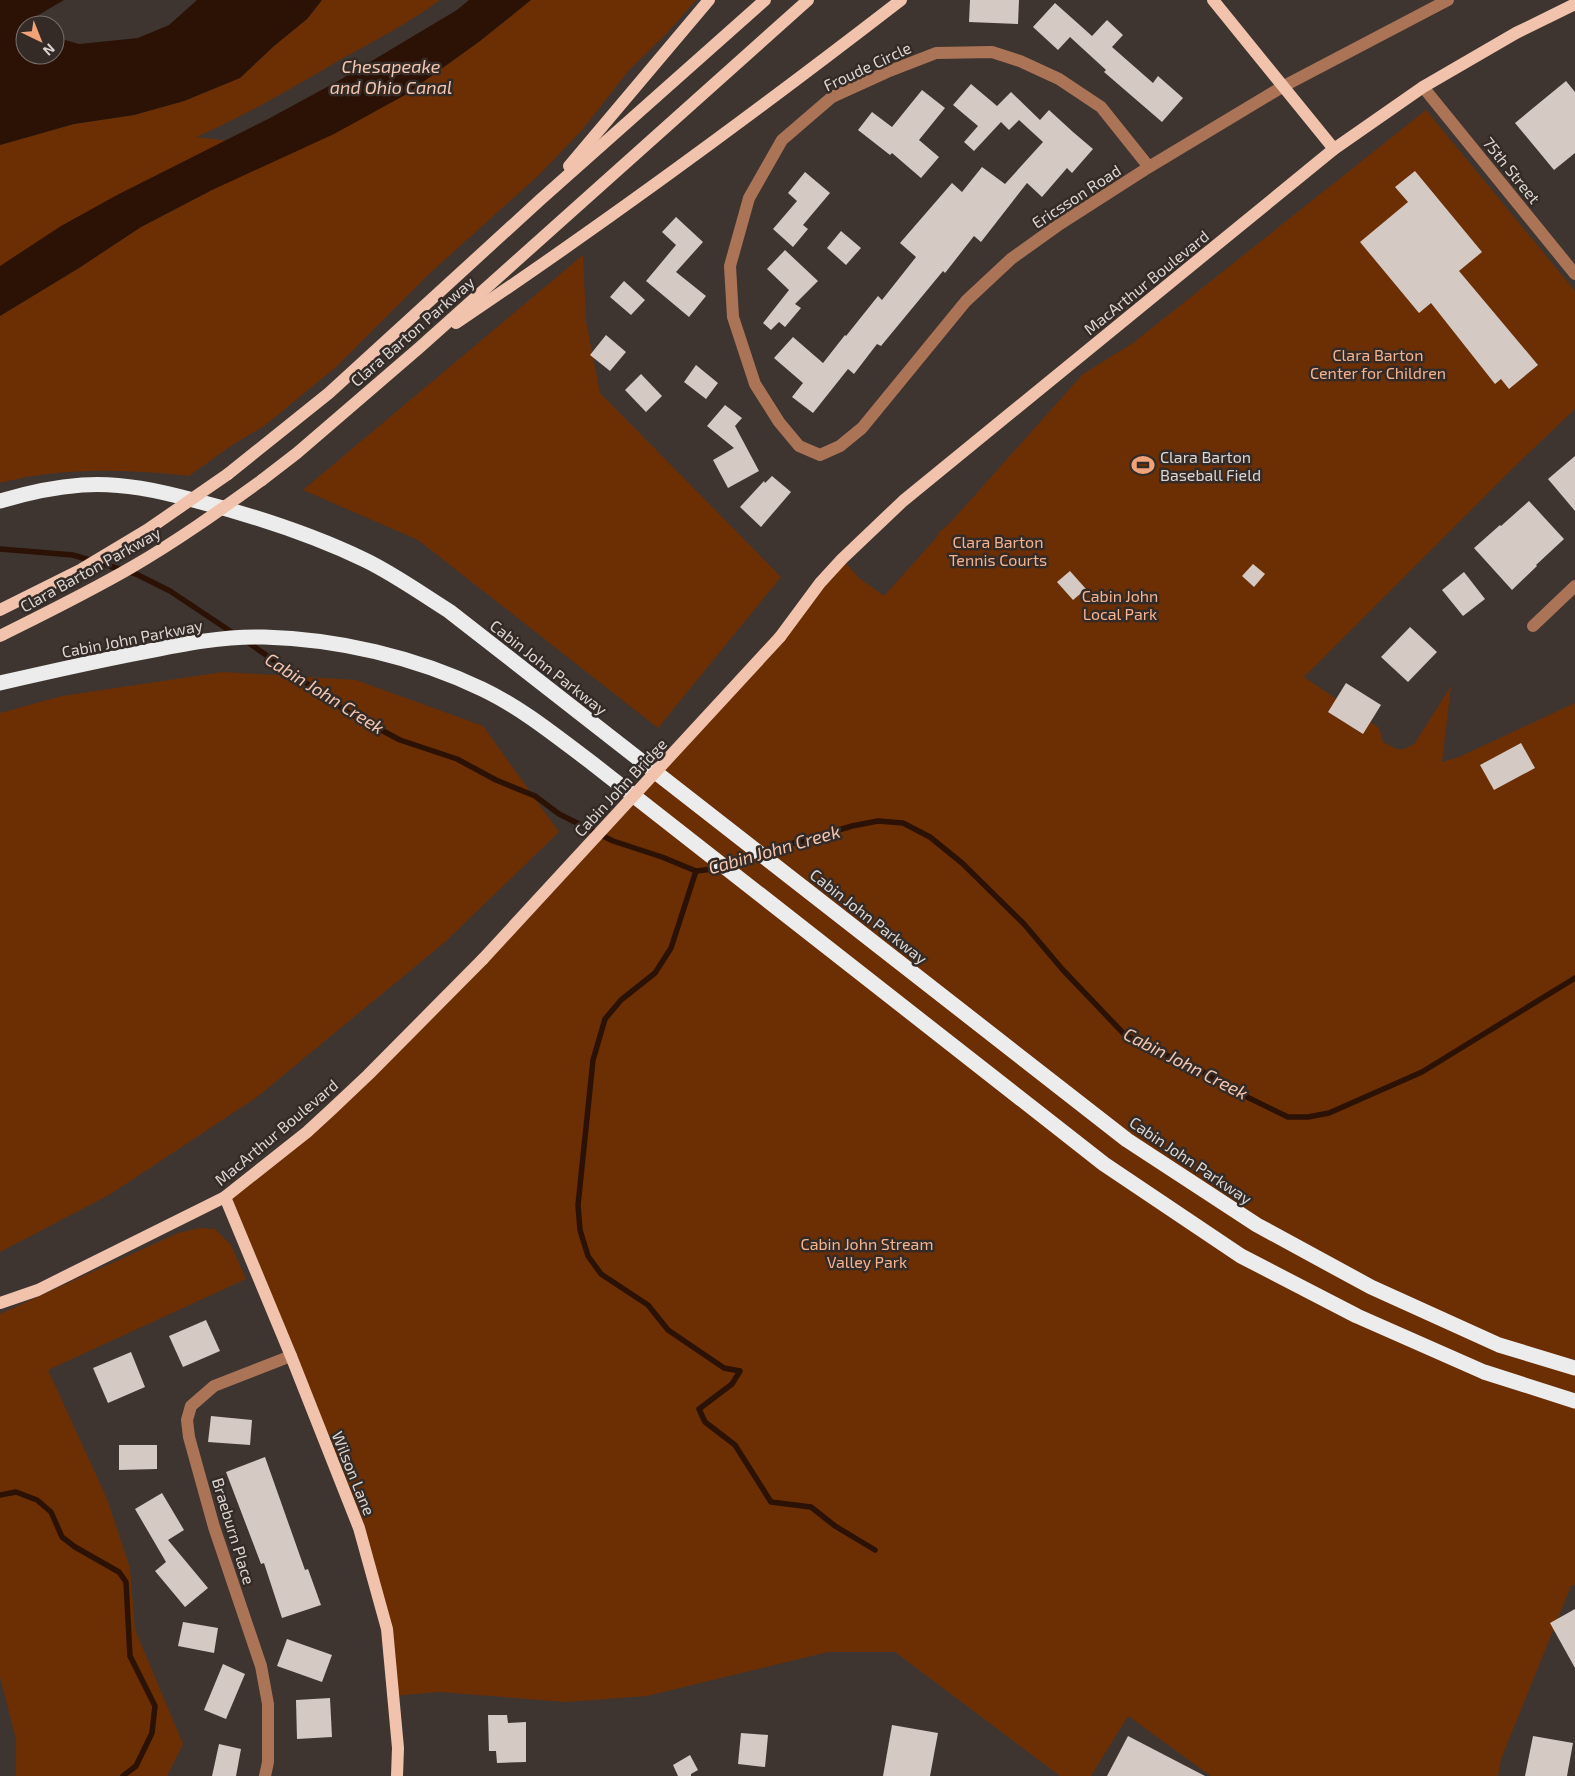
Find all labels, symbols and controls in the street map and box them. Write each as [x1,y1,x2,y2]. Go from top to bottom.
north arrow [15,15,65,65]
street label: Froude Circle [820,37,914,95]
text: N [40,40,59,60]
water label: Chesapeake and Ohio Canal [330,55,452,98]
street label: 75th Street [1479,133,1545,207]
street label: Ericsson Road [1028,160,1124,232]
street label: MacArthur Boulevard [1080,226,1212,338]
street label: Clara Barton Parkway [346,272,478,390]
park label: Clara Barton Center for Children [1310,345,1446,382]
place label: Clara Barton Baseball Field [1160,447,1261,484]
sports icon: Clara Barton Baseball Field [1130,452,1156,478]
street label: Clara Barton Parkway [16,522,164,616]
park label: Clara Barton Tennis Courts [949,532,1047,569]
park label: Cabin John Local Park [1082,586,1158,623]
street label: Cabin John Parkway [60,615,205,661]
street label: Cabin John Parkway [487,615,612,719]
water label: Cabin John Creek [261,648,389,738]
street label: Cabin John Bridge [570,734,670,840]
water label: Cabin John Creek [705,820,843,878]
street label: Cabin John Parkway [807,864,932,968]
water label: Cabin John Creek [1120,1022,1252,1104]
street label: MacArthur Boulevard [210,1075,342,1189]
street label: Cabin John Parkway [1126,1112,1256,1208]
park label: Cabin John Stream Valley Park [801,1234,933,1271]
street label: Wilson Lane [329,1428,379,1518]
street label: Braeburn Place [209,1475,259,1587]

